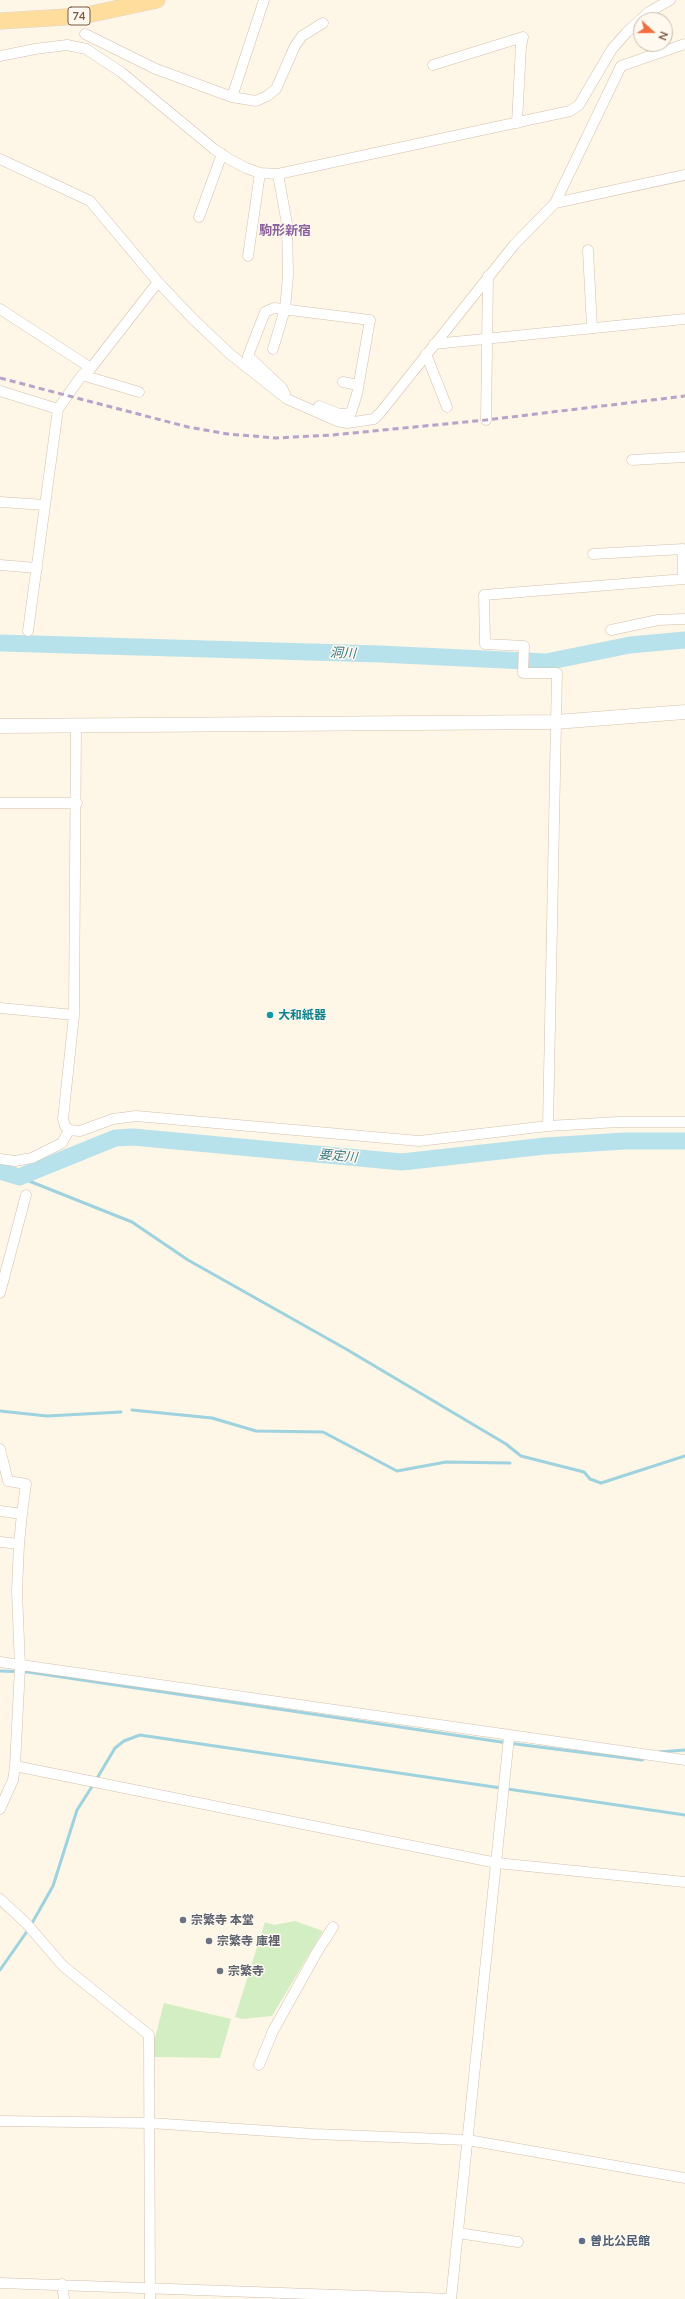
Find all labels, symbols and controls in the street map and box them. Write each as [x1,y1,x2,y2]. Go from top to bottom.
road number: 74 [68,7,90,25]
north arrow [633,12,673,52]
text: N [656,30,671,42]
district label: 駒形新宿 [259,223,311,239]
water label: 洞川 [330,645,356,661]
place label: 大和紙器 [278,1008,326,1022]
marker: 大和紙器 [265,1010,275,1020]
water label: 要定川 [318,1147,358,1165]
place label: 宗繁寺 本堂 [191,1913,254,1927]
marker: 宗繁寺 本堂 [178,1915,188,1925]
place label: 宗繁寺 庫裡 [217,1934,280,1948]
marker: 宗繁寺 庫裡 [204,1936,214,1946]
place label: 宗繁寺 [228,1964,264,1978]
marker: 宗繁寺 [215,1966,225,1976]
place label: 曽比公民館 [590,2234,650,2248]
marker: 曽比公民館 [577,2236,587,2246]

